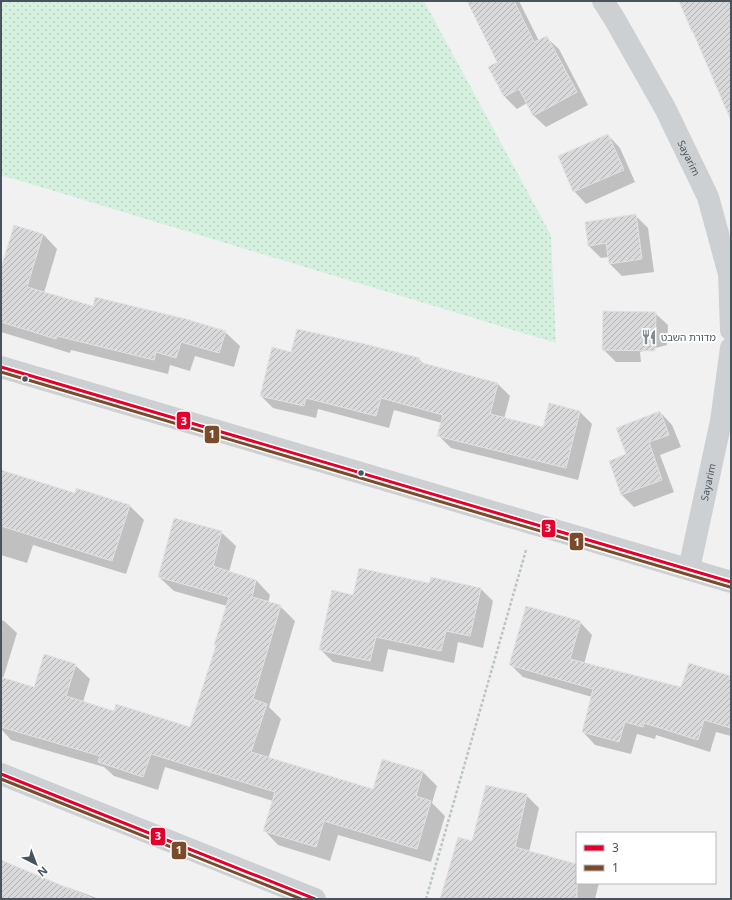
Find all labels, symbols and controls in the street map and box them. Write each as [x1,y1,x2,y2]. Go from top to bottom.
street label: Sayarim [675,138,704,178]
restaurant icon: מדורת השבט [640,328,658,346]
place label: מדורת השבט [661,330,716,344]
unlabelled marker [20,374,30,384]
line badge: 3 [176,411,191,430]
text: 3 [181,413,187,428]
line badge: 1 [204,425,220,444]
text: 1 [209,426,215,441]
street label: Sayarim [697,462,719,502]
unlabelled marker [356,468,366,478]
line badge: 3 [541,519,556,538]
text: 3 [545,520,551,535]
line badge: 1 [569,532,584,551]
text: 1 [574,534,580,549]
line badge: 3 [150,827,166,846]
text: 3 [155,828,161,843]
legend [576,832,716,884]
text: 3 [612,839,619,856]
line badge: 1 [171,841,187,860]
text: 1 [176,842,182,857]
north arrow [16,844,56,884]
text: 1 [612,859,619,876]
text: N [35,863,51,880]

